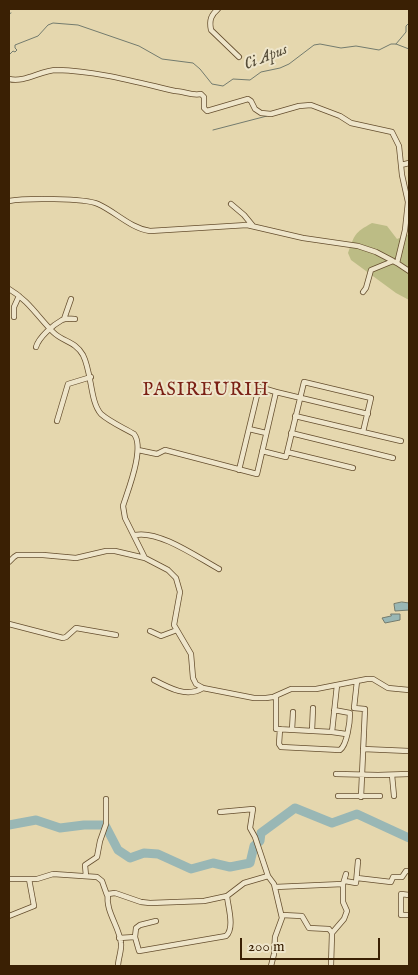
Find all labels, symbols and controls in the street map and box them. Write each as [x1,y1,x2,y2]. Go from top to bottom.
water label: Ci Apus [241,41,291,75]
district label: PASIREURIH [141,380,271,402]
scale bar [243,928,383,960]
text: 200 m [248,937,285,956]

